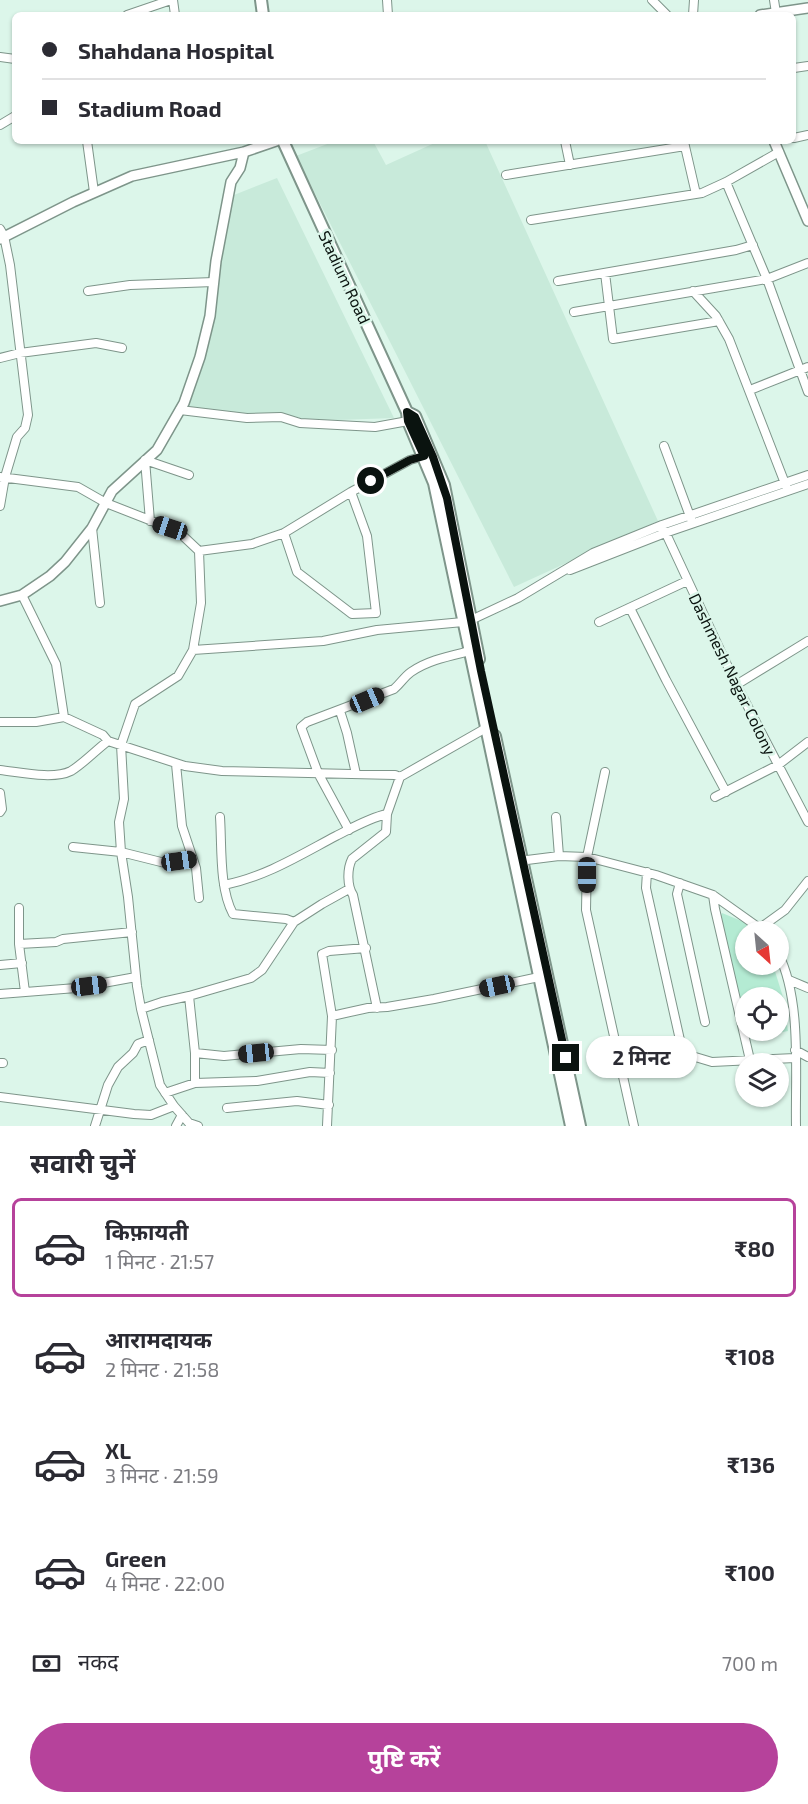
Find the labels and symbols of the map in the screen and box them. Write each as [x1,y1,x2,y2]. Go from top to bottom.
street label: Stadium Road [315,227,375,327]
route start [357,467,384,494]
car [150,514,190,542]
street label: Dashmesh Nagar Colony [686,590,781,758]
car [347,685,387,715]
car [160,850,198,872]
car [578,857,596,893]
north arrow [735,921,789,975]
car [478,973,516,999]
car [70,975,108,997]
callout: 2 मिनट [587,1037,698,1079]
car [237,1042,275,1064]
route end [552,1044,579,1071]

